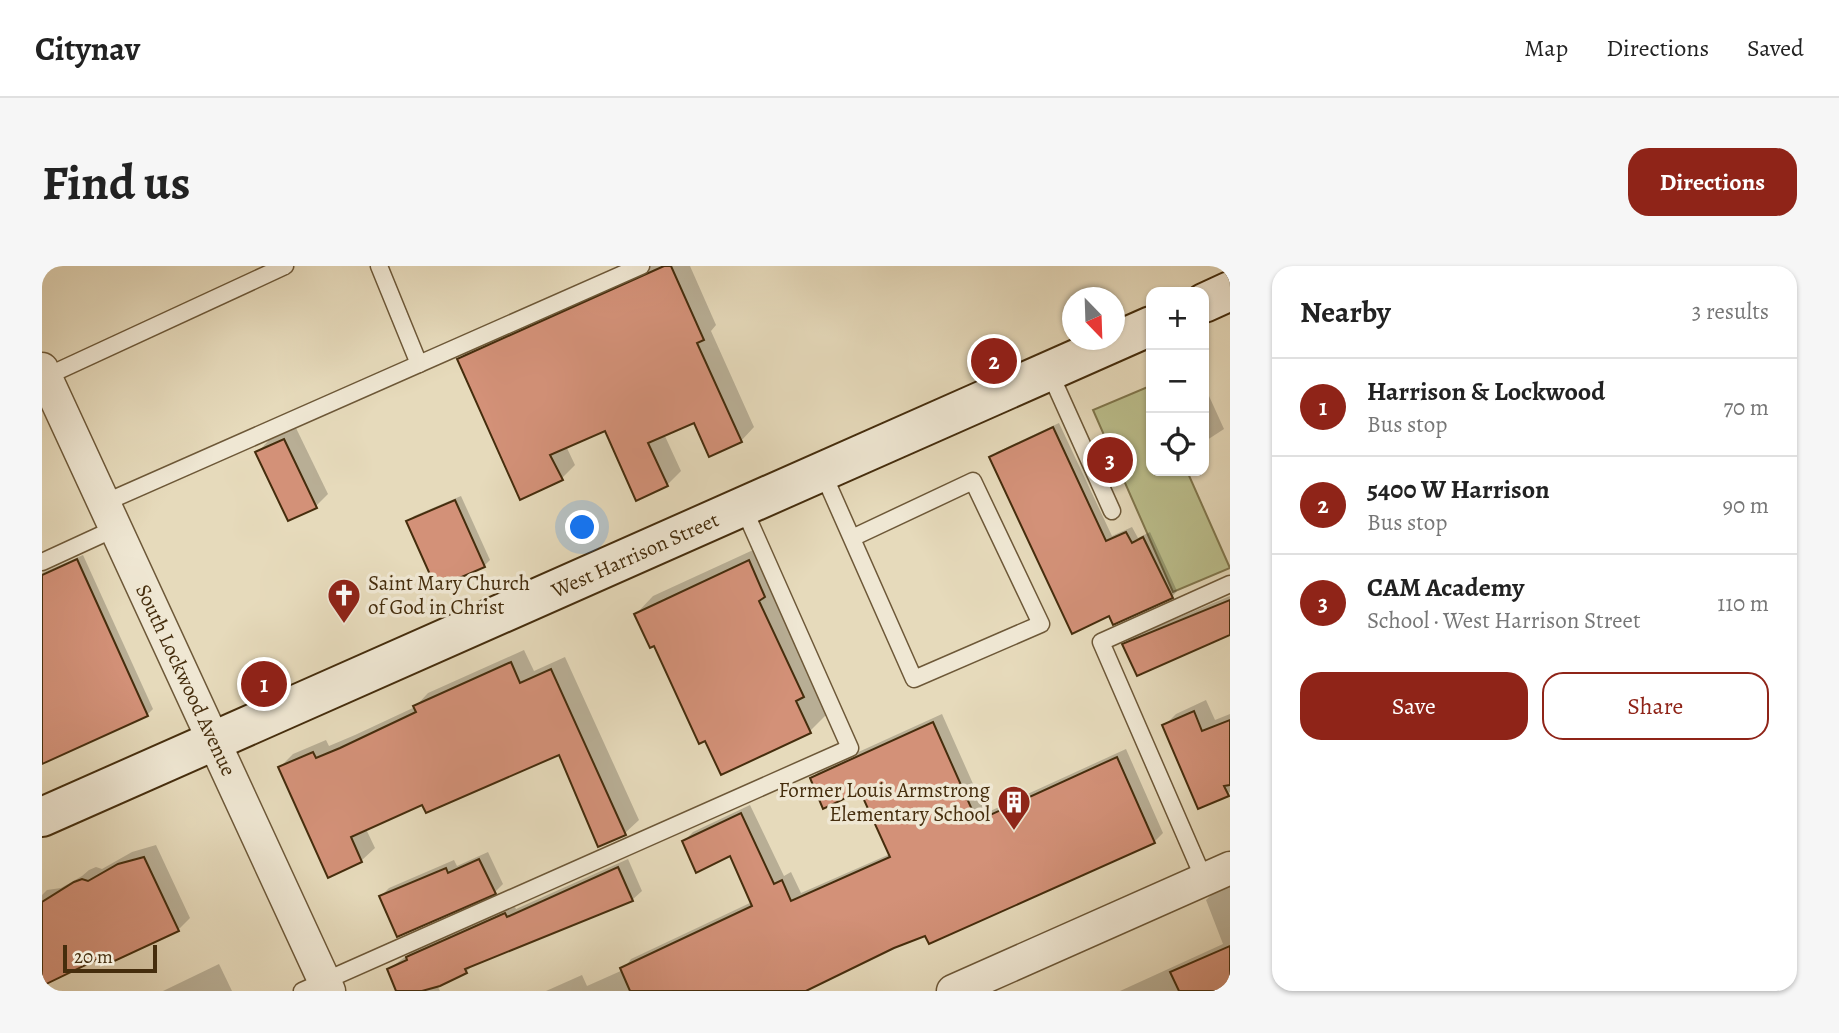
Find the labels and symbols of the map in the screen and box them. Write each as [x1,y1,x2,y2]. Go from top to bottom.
north arrow [1062,287,1125,350]
pin: 2 [971,335,1017,387]
pin: 3 [1087,434,1133,486]
street label: West Harrison Street [546,506,723,605]
your location [565,510,599,544]
place label: Saint Mary Church of God in Christ [368,569,530,621]
church icon: Saint Mary Church of God in Christ [325,576,363,625]
street label: South Lockwood Avenue [129,580,243,780]
pin: 1 [241,658,287,710]
place label: Former Louis Armstrong Elementary School [779,776,990,828]
building icon: Former Louis Armstrong Elementary School [995,783,1033,832]
scale bar [63,942,158,974]

